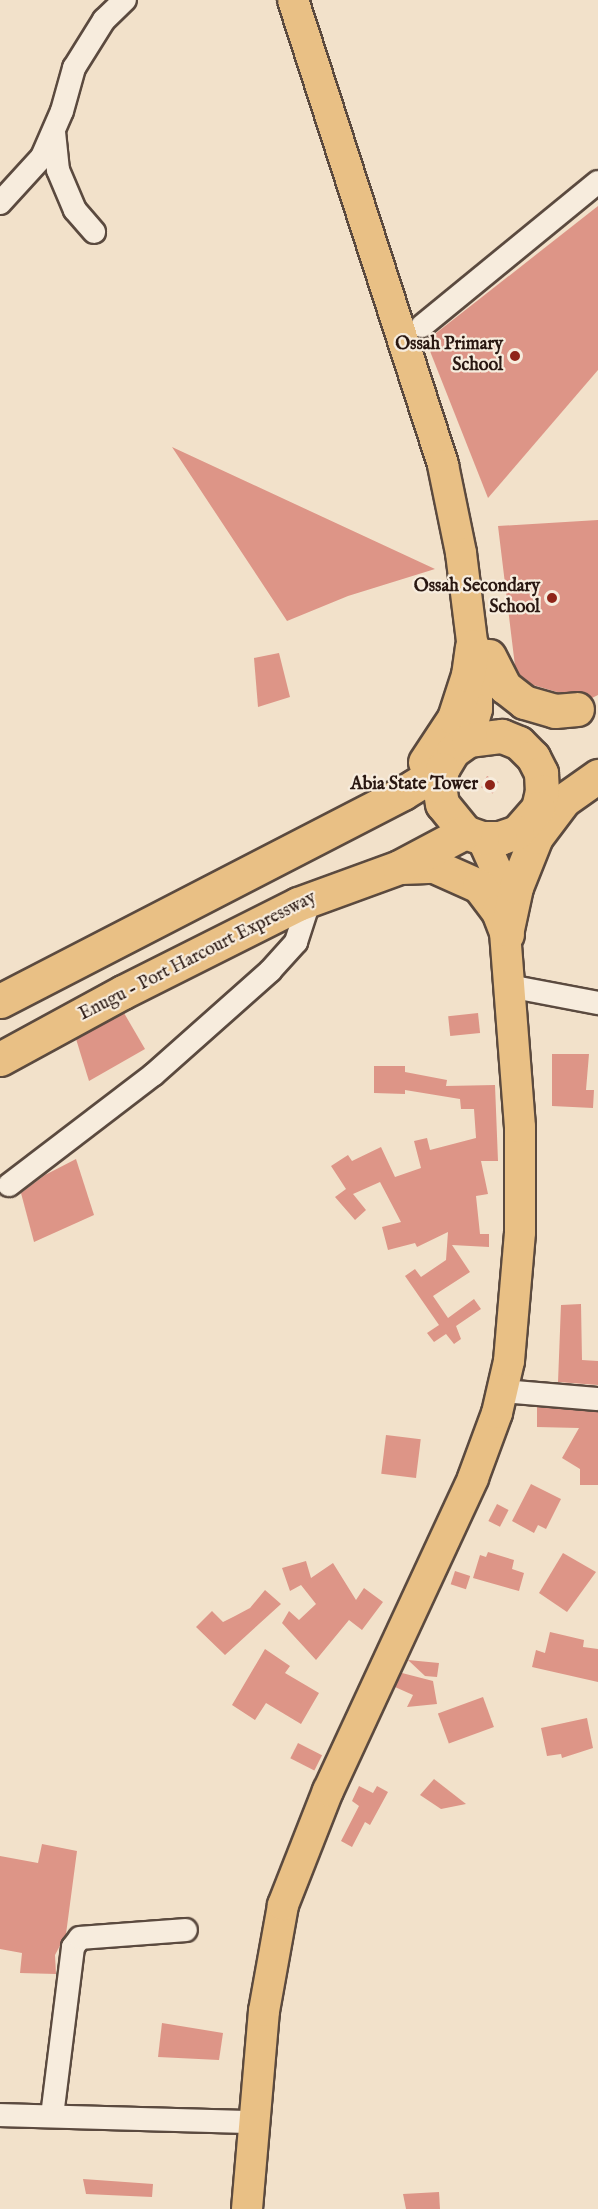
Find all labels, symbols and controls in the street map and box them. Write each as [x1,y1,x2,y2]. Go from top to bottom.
place label: Ossah Primary School [395,335,503,378]
marker: Ossah Primary School [508,349,522,363]
place label: Ossah Secondary School [414,577,540,620]
marker: Ossah Secondary School [545,591,559,605]
place label: Abia State Tower [351,774,478,796]
marker: Abia State Tower [483,778,497,792]
street label: Enugu - Port Harcourt Expressway [76,888,320,1026]

